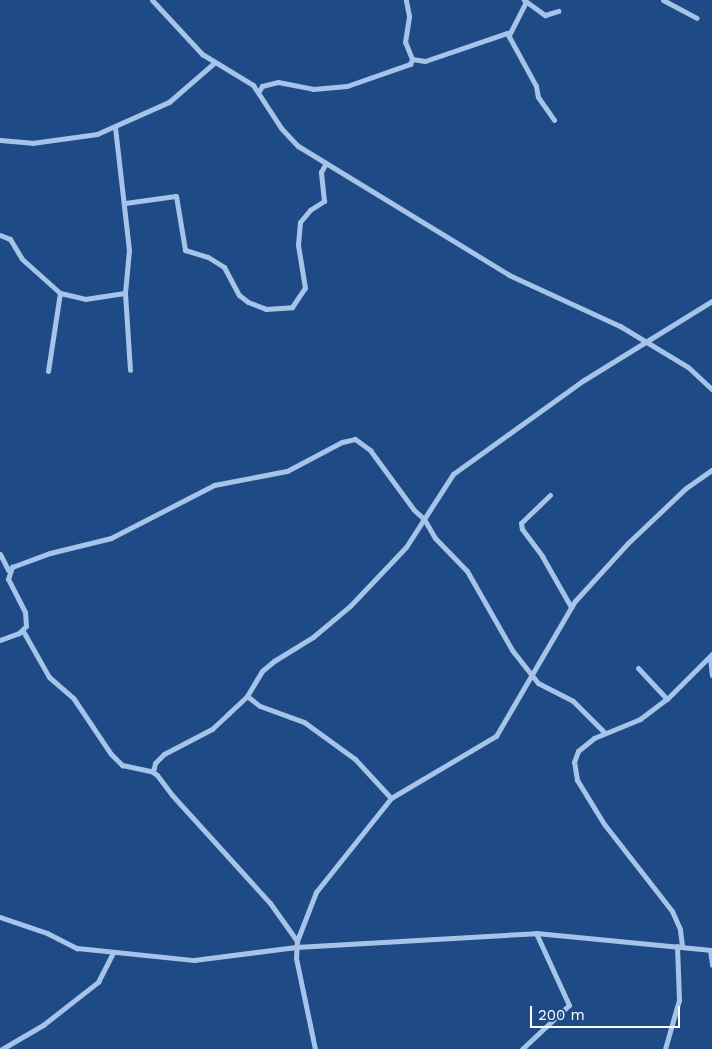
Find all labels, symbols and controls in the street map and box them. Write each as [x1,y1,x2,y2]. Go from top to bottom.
scale bar [532,996,682,1028]
text: 200 m [538,1006,585,1024]

